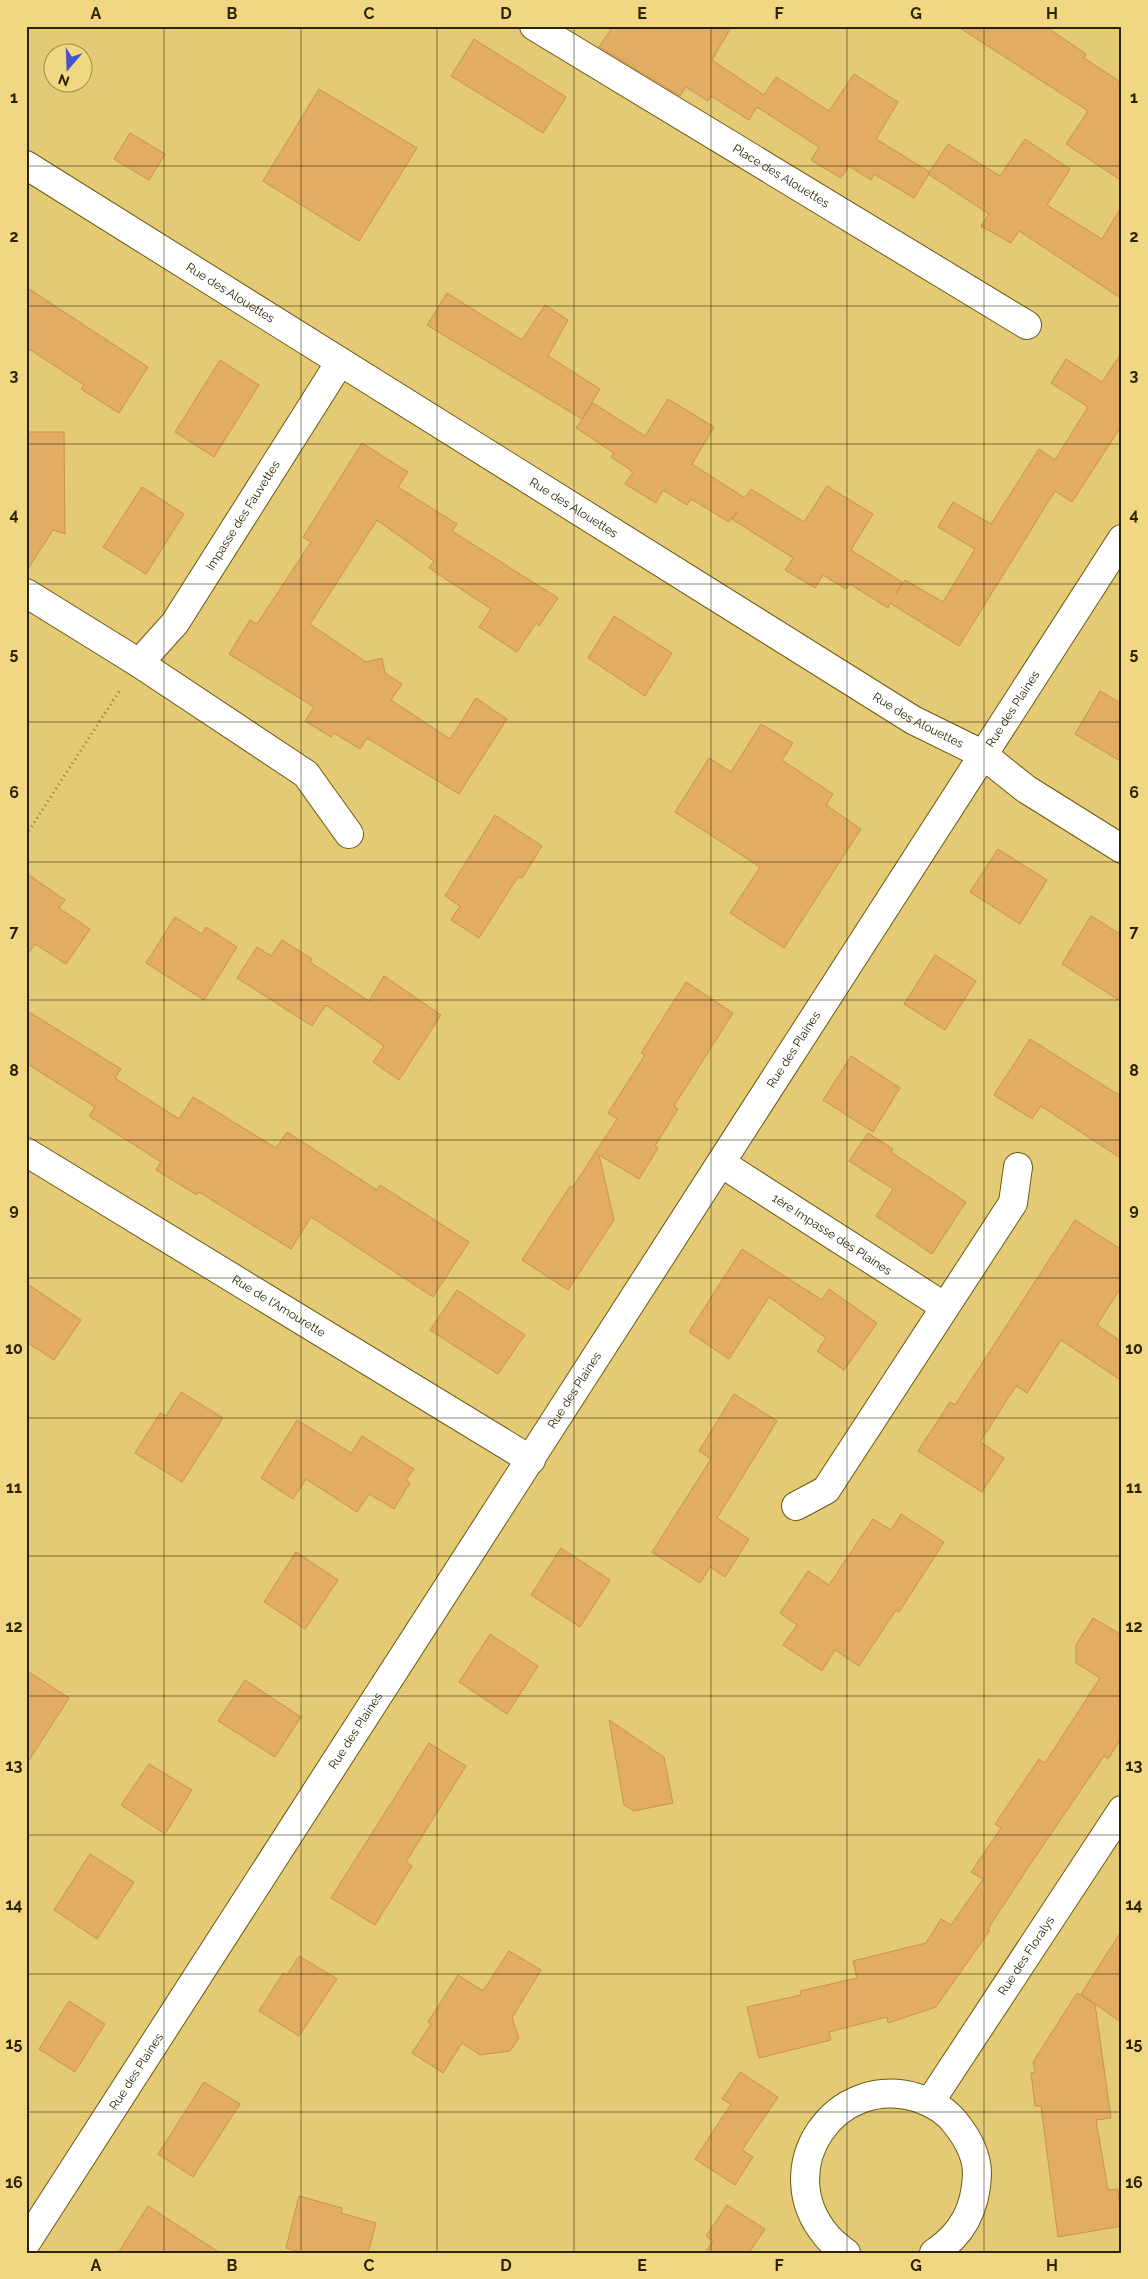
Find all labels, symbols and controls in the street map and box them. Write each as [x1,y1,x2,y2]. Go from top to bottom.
text: A [91,4,102,23]
text: B [227,4,238,23]
text: C [364,4,375,23]
text: D [500,4,512,23]
text: E [637,4,647,23]
text: F [774,4,784,23]
text: G [910,4,922,23]
text: H [1046,4,1058,23]
north arrow [42,42,92,92]
text: N [56,71,71,90]
text: 1 [10,88,18,107]
text: 1 [1130,88,1138,107]
street label: Place des Alouettes [730,141,832,211]
text: 2 [9,227,19,246]
text: 2 [1129,227,1139,246]
street label: Rue des Alouettes [184,260,277,326]
text: 3 [10,366,19,385]
text: 3 [1130,366,1139,385]
street label: Impasse des Fauvettes [203,458,283,573]
street label: Rue des Alouettes [527,475,621,541]
text: 4 [9,505,19,524]
text: 4 [1129,505,1139,524]
text: 5 [10,644,19,663]
text: 5 [1130,644,1139,663]
street label: Rue des Plaines [983,668,1043,750]
street label: Rue des Alouettes [870,690,966,751]
text: 6 [9,783,19,802]
text: 6 [1129,783,1139,802]
text: 7 [10,922,19,941]
text: 7 [1130,922,1139,941]
street label: Rue des Plaines [764,1009,823,1090]
text: 8 [9,1061,19,1080]
text: 8 [1129,1061,1139,1080]
street label: 1ère Impasse des Plaines [770,1191,895,1278]
text: 9 [9,1200,19,1219]
text: 9 [1129,1200,1139,1219]
street label: Rue de l'Amourette [230,1272,328,1340]
text: 10 [5,1339,23,1358]
text: 10 [1125,1339,1143,1358]
street label: Rue des Plaines [545,1349,604,1431]
text: 11 [6,1478,22,1497]
text: 11 [1126,1478,1142,1497]
text: 12 [6,1617,22,1636]
text: 12 [1126,1617,1142,1636]
street label: Rue des Plaines [326,1690,385,1772]
text: 13 [6,1756,22,1775]
text: 13 [1126,1756,1142,1775]
text: 14 [5,1895,23,1914]
text: 14 [1125,1895,1143,1914]
street label: Rue des Floralys [995,1913,1057,1998]
street label: Rue des Plaines [107,2030,166,2112]
text: 15 [6,2034,23,2053]
text: 15 [1126,2034,1143,2053]
text: 16 [5,2173,23,2192]
text: 16 [1125,2173,1143,2192]
text: A [91,2256,102,2275]
text: B [227,2256,238,2275]
text: C [364,2256,375,2275]
text: D [500,2256,512,2275]
text: E [637,2256,647,2275]
text: F [774,2256,784,2275]
text: G [910,2256,922,2275]
text: H [1046,2256,1058,2275]

